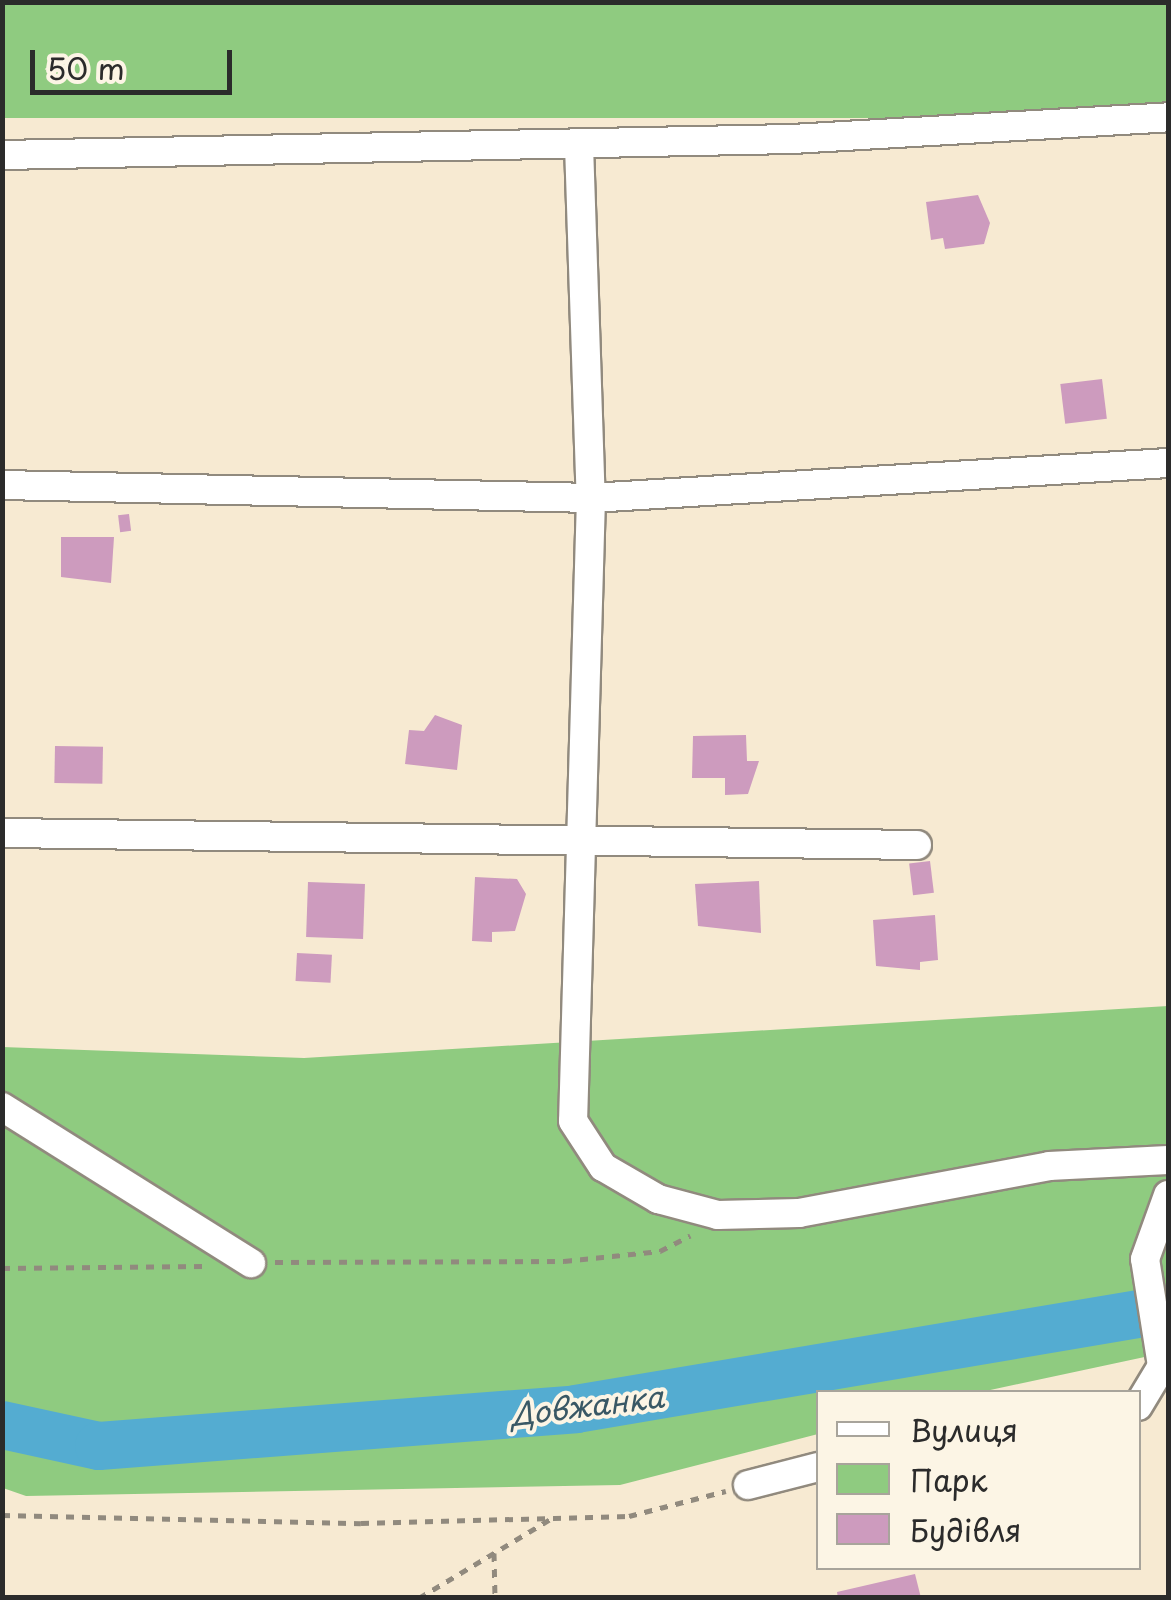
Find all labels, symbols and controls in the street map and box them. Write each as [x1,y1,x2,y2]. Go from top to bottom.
scale bar [35,30,238,92]
text: 50 m [47,45,125,90]
water label: Довжанка [508,1378,666,1432]
legend [816,1390,1141,1570]
text: Вулиця [910,1407,1018,1452]
text: Парк [910,1457,987,1502]
text: Будівля [910,1507,1022,1552]

